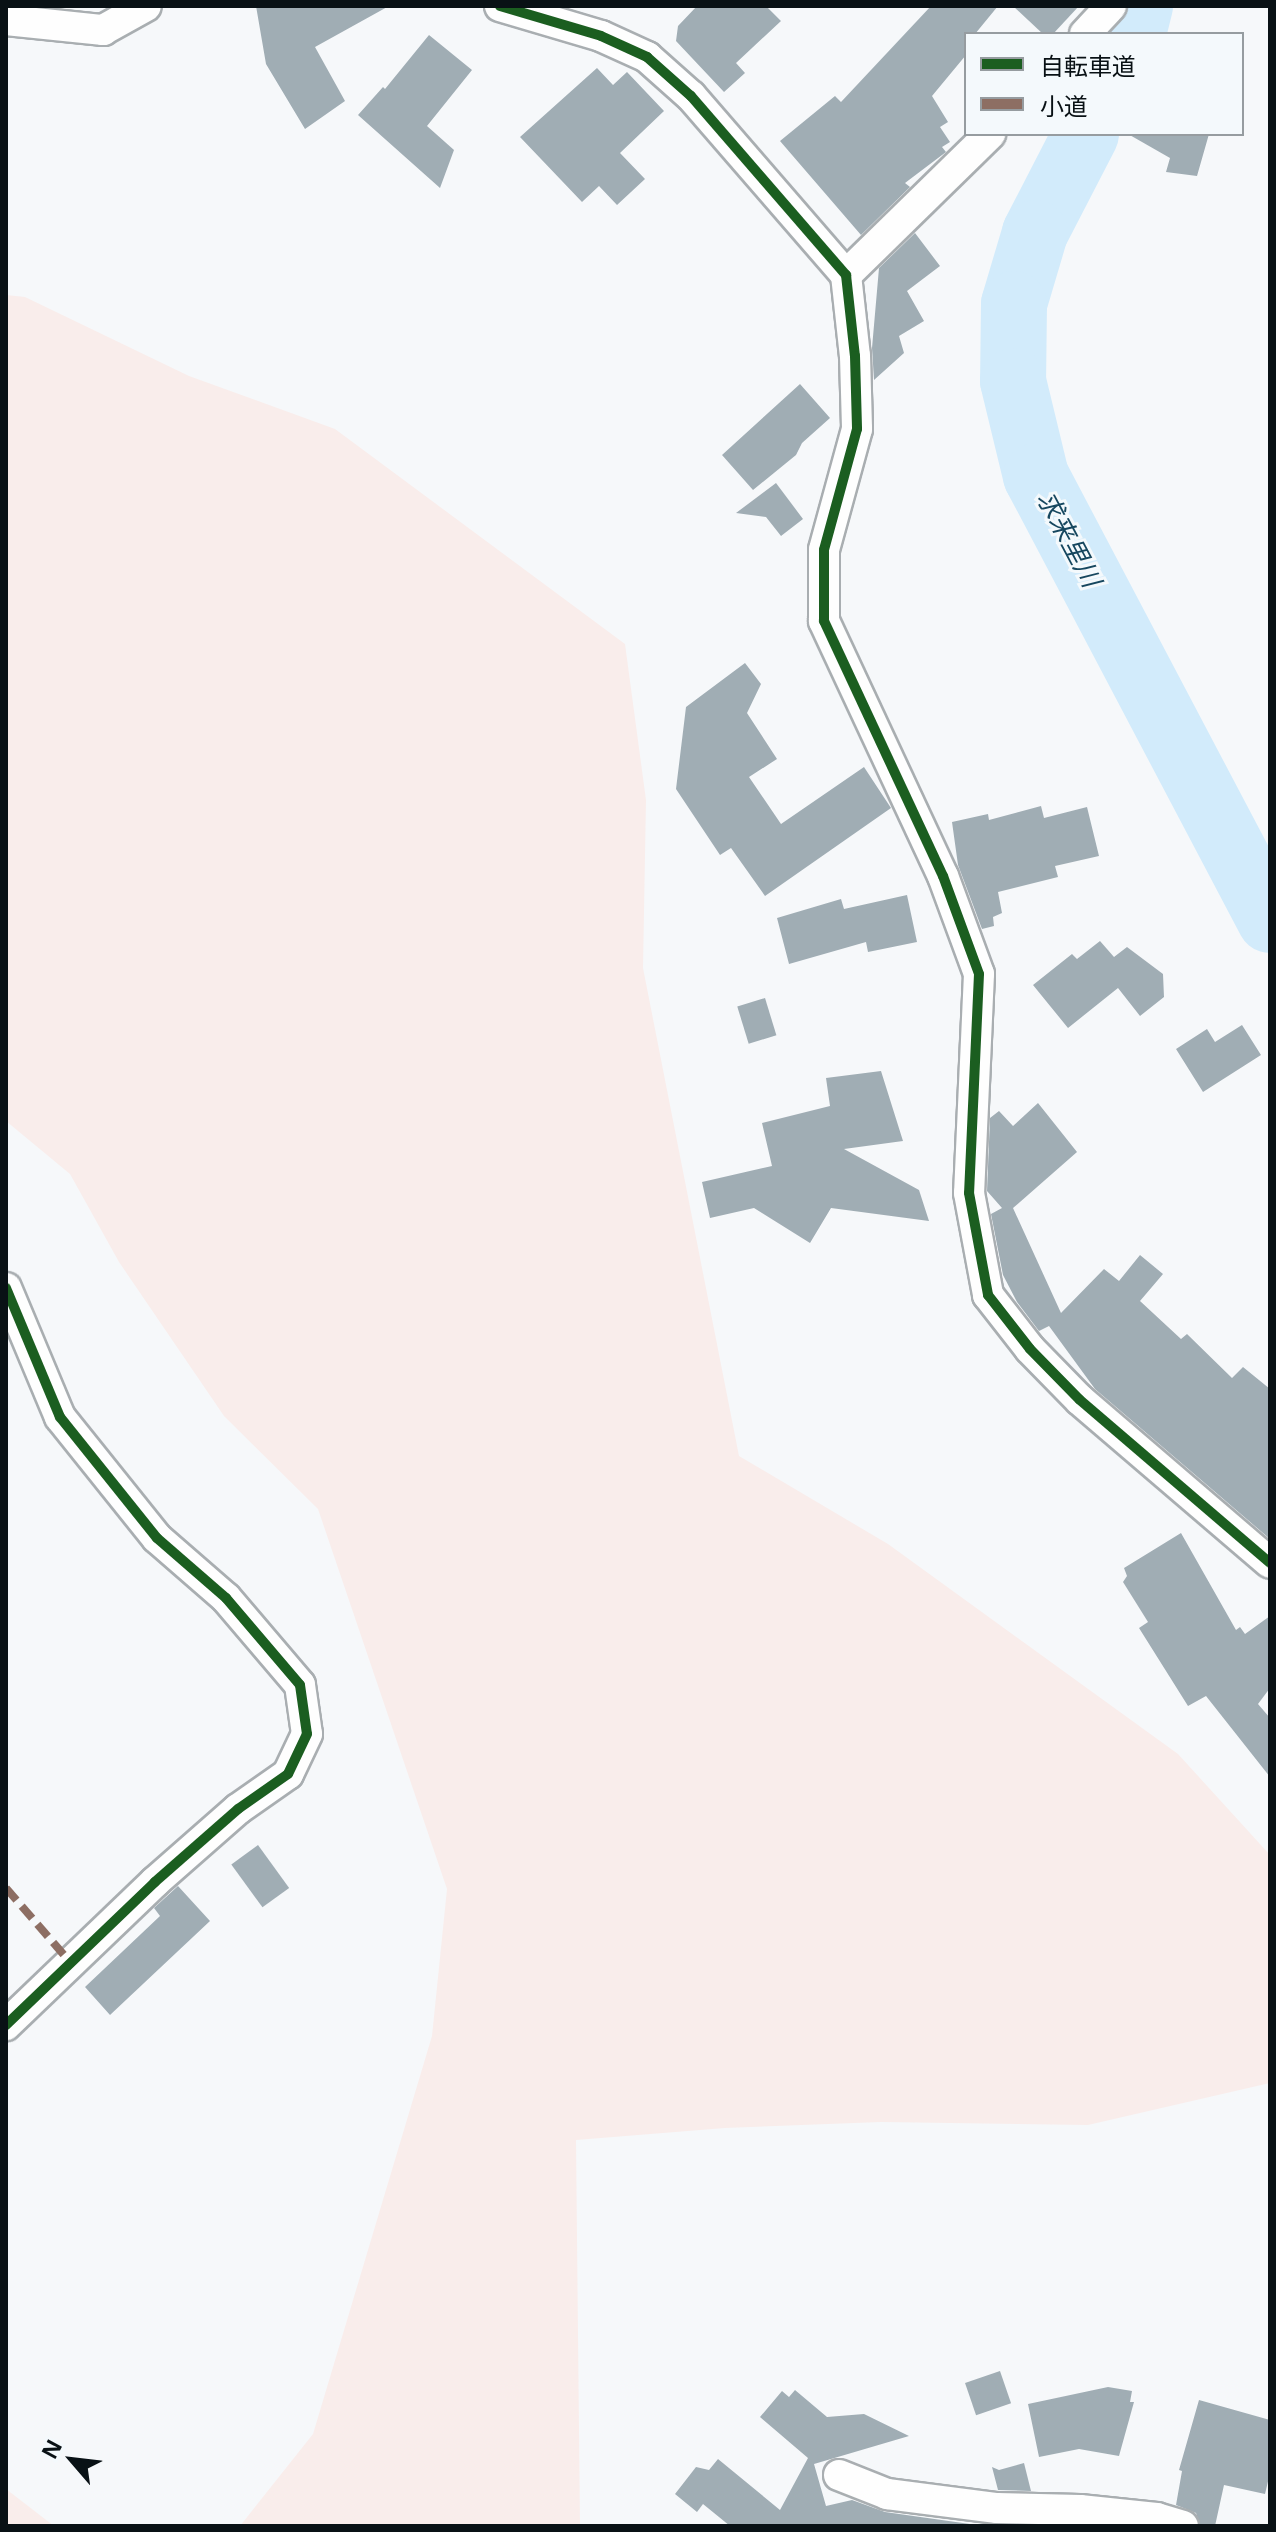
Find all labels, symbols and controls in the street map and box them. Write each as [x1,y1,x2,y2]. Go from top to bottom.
legend [964,32,1244,136]
text: 自転車道 [1040,49,1136,82]
text: 小道 [1040,89,1088,122]
water label: 求来里川 [1031,486,1107,592]
north arrow [32,2420,112,2500]
text: N [33,2434,68,2464]

